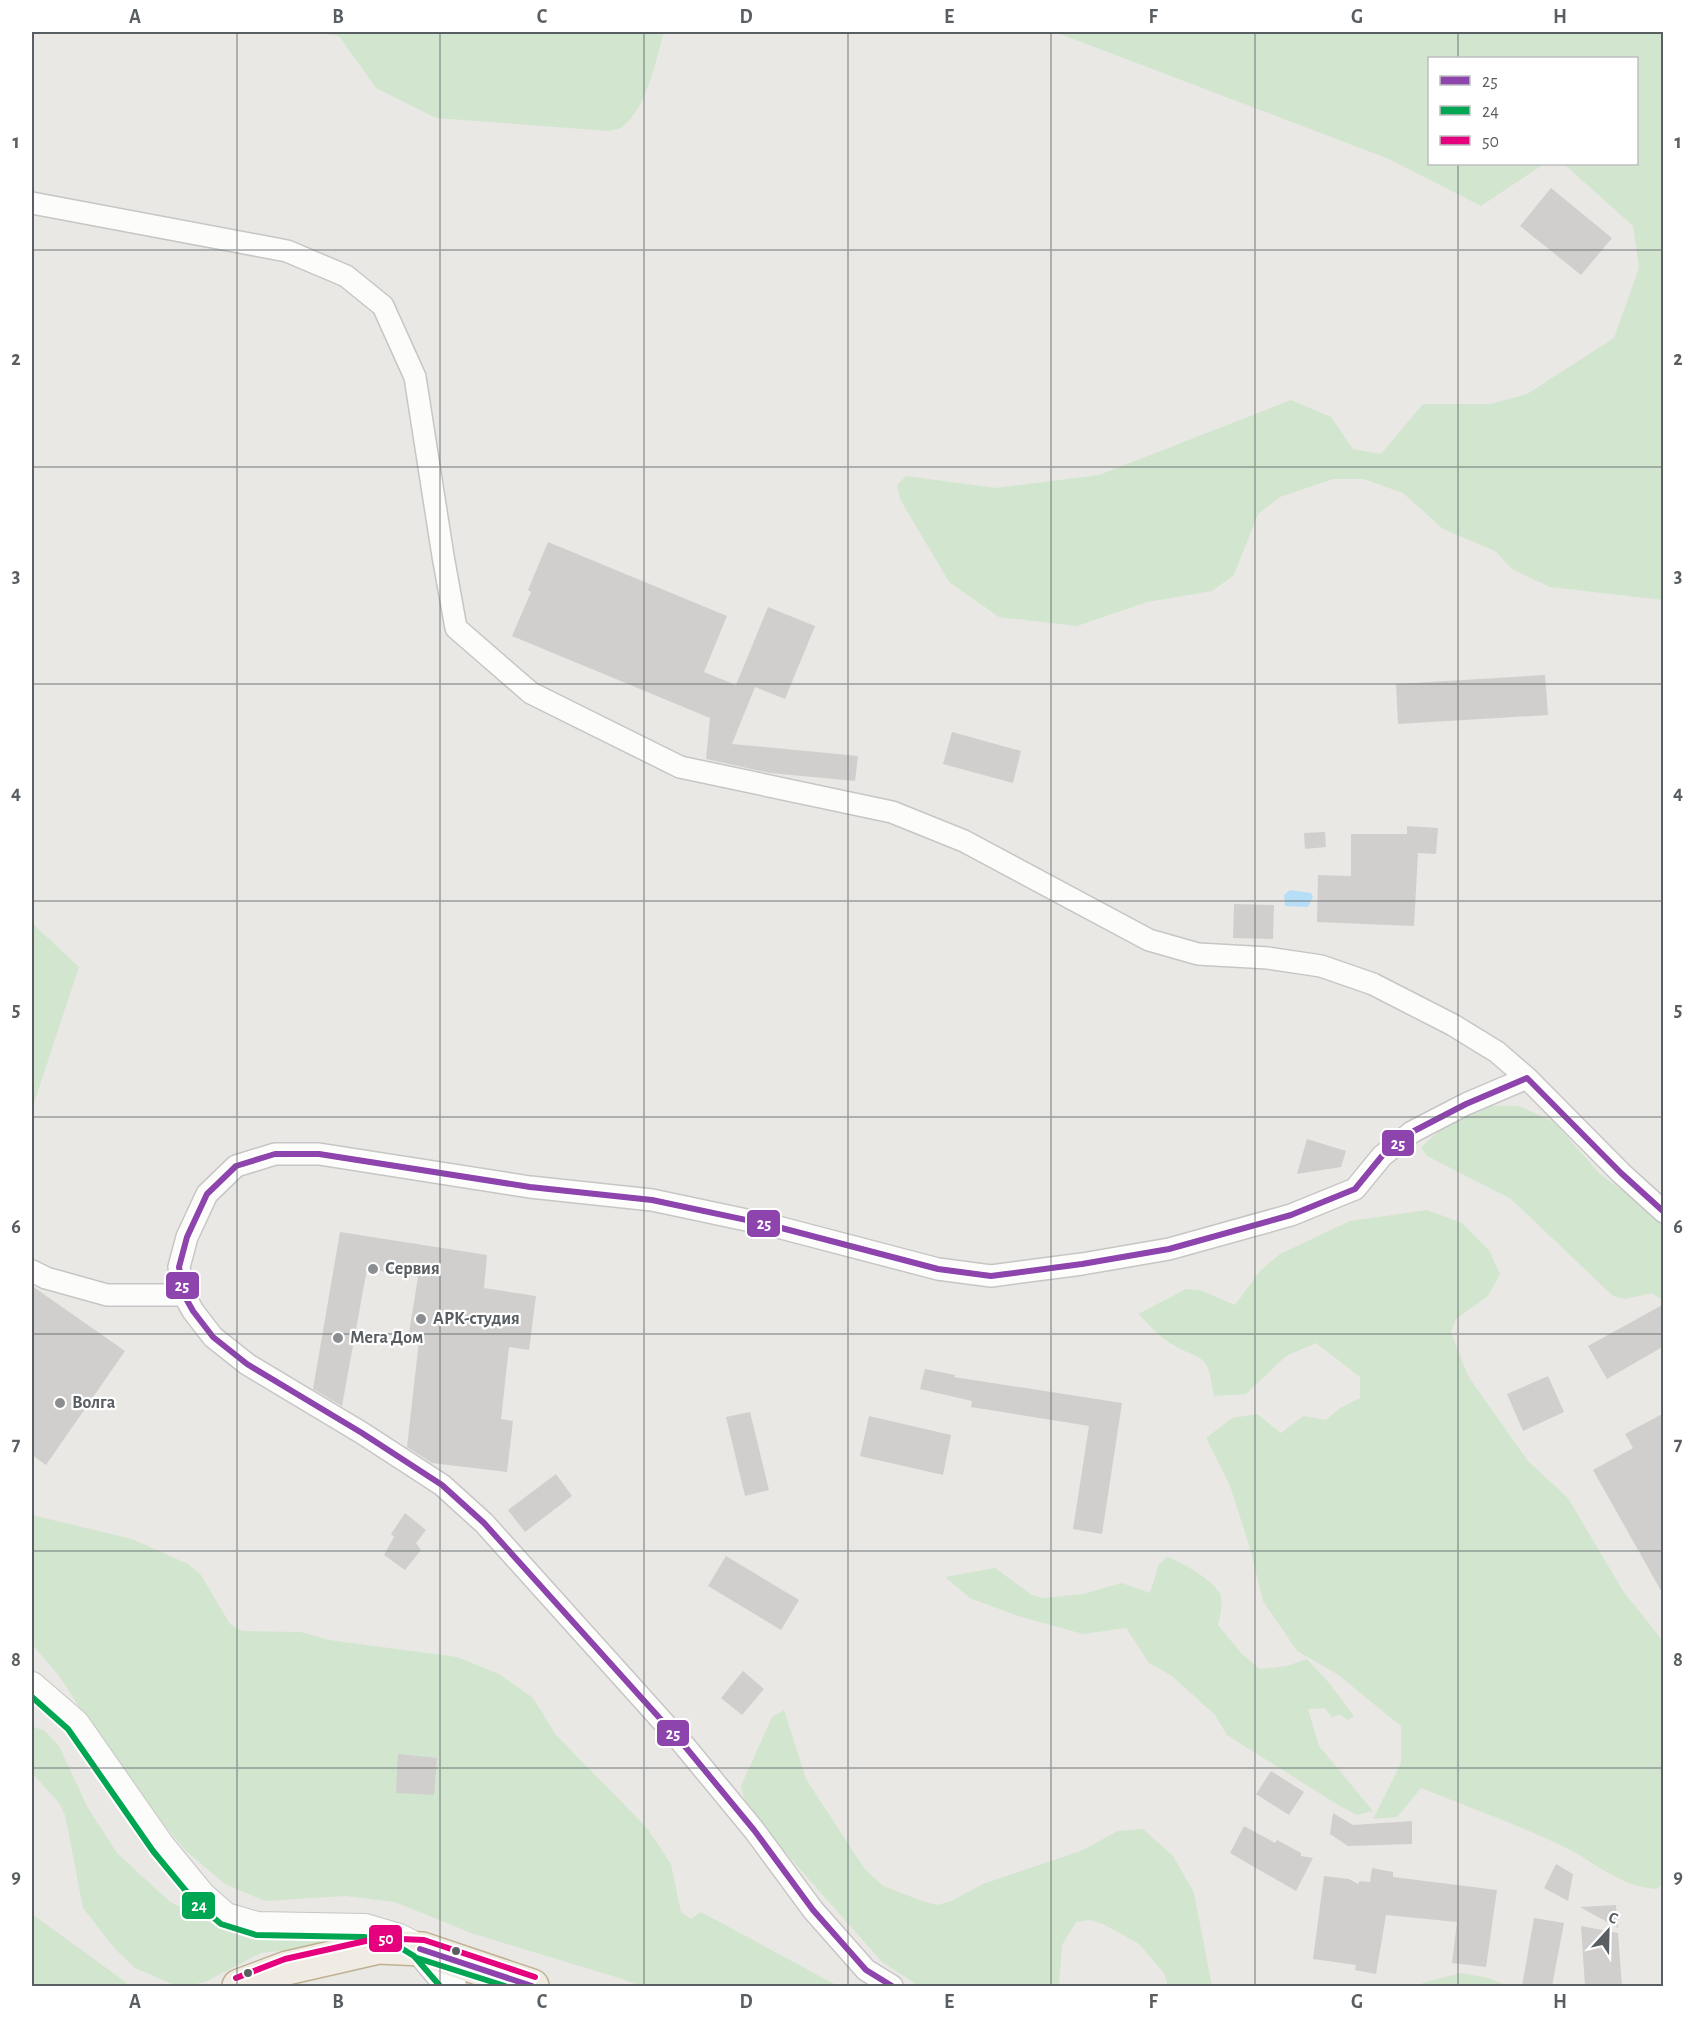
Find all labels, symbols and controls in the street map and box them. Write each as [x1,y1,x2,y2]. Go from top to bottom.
text: A [129,7,141,27]
text: B [332,7,344,27]
text: C [537,7,548,27]
text: D [739,7,753,27]
text: E [944,7,954,27]
text: F [1148,7,1158,27]
text: G [1351,7,1363,27]
text: H [1553,7,1567,27]
legend [1428,57,1638,165]
text: 25 [1482,73,1498,91]
text: 24 [1482,103,1499,121]
text: 1 [12,132,20,152]
text: 1 [1674,132,1682,152]
text: 50 [1482,133,1499,151]
text: 2 [11,349,21,369]
text: 2 [1673,349,1683,369]
text: 3 [12,566,20,586]
text: 3 [1674,566,1682,586]
text: 4 [11,783,21,803]
text: 4 [1673,783,1683,803]
text: 5 [12,1000,20,1020]
text: 5 [1674,1000,1682,1020]
line badge: 25 [1381,1129,1415,1157]
text: 25 [1391,1136,1405,1152]
line badge: 25 [746,1209,781,1238]
text: 25 [757,1216,771,1232]
text: 6 [11,1217,21,1237]
text: 6 [1673,1217,1683,1237]
place label: Сервия [385,1260,440,1278]
marker: Сервия [366,1262,380,1276]
line badge: 25 [165,1271,200,1300]
text: 25 [175,1278,189,1294]
place label: АРК-студия [433,1310,520,1328]
marker: АРК-студия [414,1312,428,1326]
place label: Мега Дом [350,1329,423,1347]
marker: Мега Дом [331,1331,345,1345]
place label: Волга [72,1394,116,1412]
marker: Волга [53,1396,67,1410]
text: 7 [12,1434,21,1454]
text: 7 [1674,1434,1683,1454]
text: 8 [11,1650,21,1670]
text: 8 [1673,1650,1683,1670]
line badge: 25 [656,1719,690,1747]
text: 25 [666,1726,680,1742]
text: 9 [11,1867,21,1887]
text: 9 [1673,1867,1683,1887]
line badge: 24 [181,1891,216,1920]
text: 24 [191,1898,207,1914]
north arrow [1578,1901,1638,1961]
text: С [1606,1909,1620,1927]
line badge: 50 [368,1924,403,1953]
text: 50 [378,1931,394,1947]
unlabelled marker [450,1945,462,1957]
unlabelled marker [242,1967,254,1979]
text: A [129,1992,141,2012]
text: B [332,1992,344,2012]
text: C [537,1992,548,2012]
text: D [739,1992,753,2012]
text: E [944,1992,954,2012]
text: F [1148,1992,1158,2012]
text: G [1351,1992,1363,2012]
text: H [1553,1992,1567,2012]

